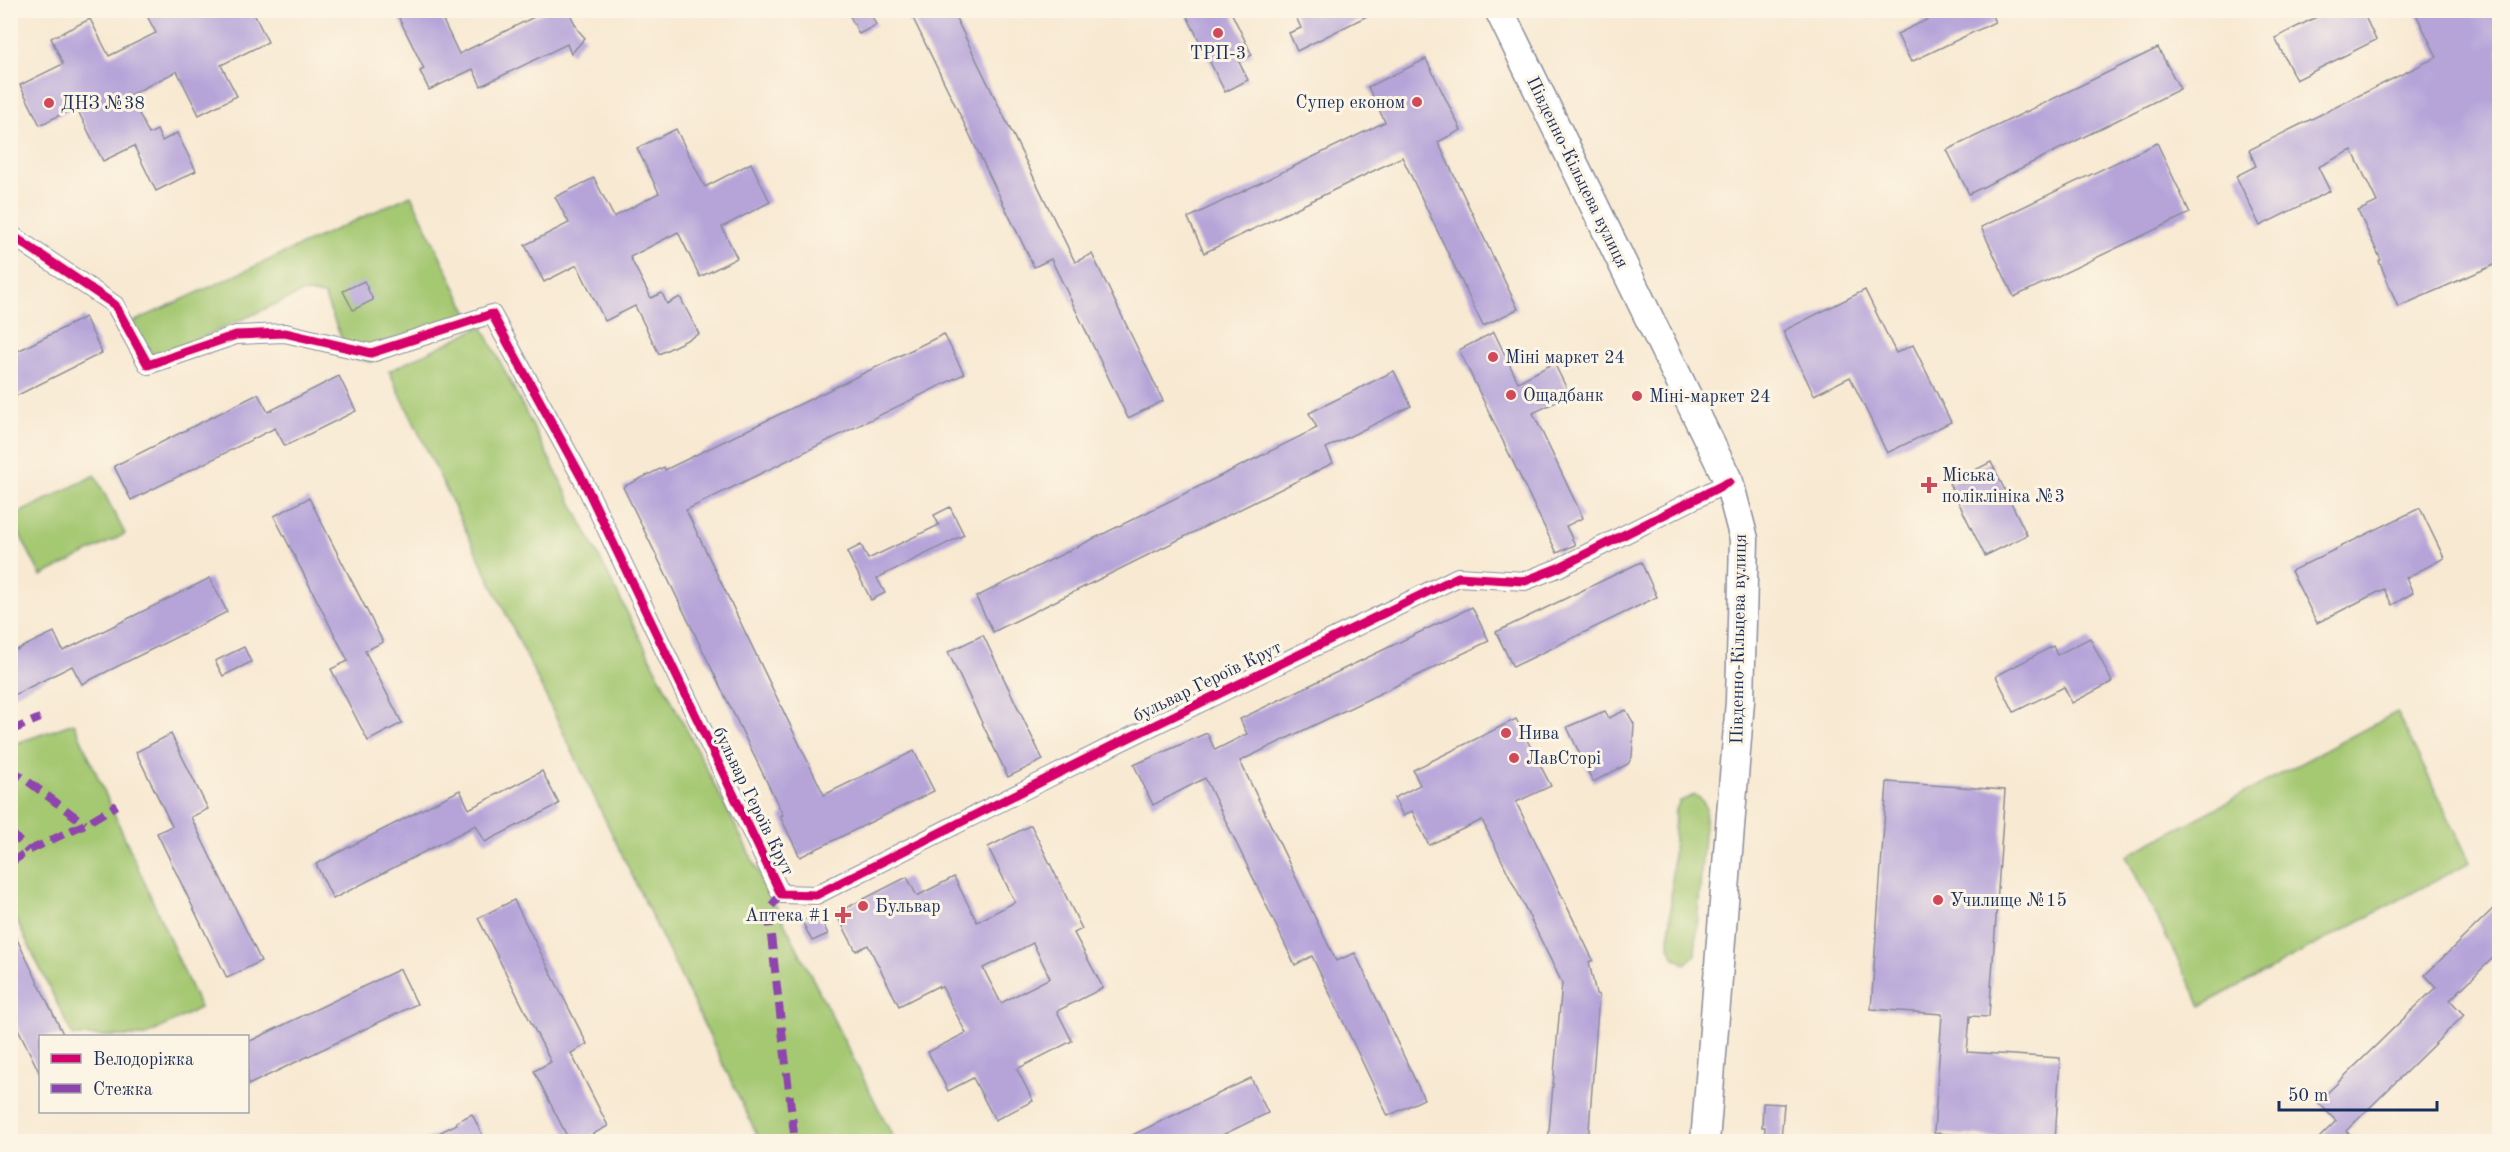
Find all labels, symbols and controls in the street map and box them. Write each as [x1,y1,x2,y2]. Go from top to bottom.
marker: ТРП-3 [1211,26,1225,40]
place label: ТРП-3 [1190,45,1246,63]
street label: Південно-Кільцева вулиця [1523,74,1631,271]
place label: Супер економ [1295,94,1405,112]
place label: ДНЗ №38 [61,95,145,113]
marker: Супер економ [1410,95,1424,109]
marker: ДНЗ №38 [42,96,56,110]
place label: Міні маркет 24 [1505,349,1625,367]
marker: Міні маркет 24 [1486,350,1500,364]
place label: Ощадбанк [1523,387,1604,405]
marker: Ощадбанк [1504,388,1518,402]
place label: Міні-маркет 24 [1649,388,1771,406]
marker: Міні-маркет 24 [1630,389,1644,403]
place label: Міська поліклініка №3 [1942,467,2065,506]
marker: Міська поліклініка №3 [1920,476,1938,494]
street label: Південно-Кільцева вулиця [1728,534,1750,744]
street label: бульвар Героїв Крут [1130,638,1284,726]
street label: бульвар Героїв Крут [709,724,797,878]
place label: Нива [1518,725,1560,743]
marker: Нива [1499,726,1513,740]
place label: ЛавСторі [1526,750,1601,768]
marker: ЛавСторі [1507,751,1521,765]
place label: Училище №15 [1950,892,2067,910]
marker: Училище №15 [1931,893,1945,907]
place label: Бульвар [875,898,941,916]
marker: Бульвар [856,899,870,913]
place label: Аптека #1 [745,907,831,925]
marker: Аптека #1 [836,908,850,922]
legend [39,1035,249,1113]
text: Велодоріжка [93,1051,194,1069]
scale bar [2279,1074,2436,1112]
text: Стежка [93,1081,153,1099]
text: 50 m [2288,1087,2328,1105]

